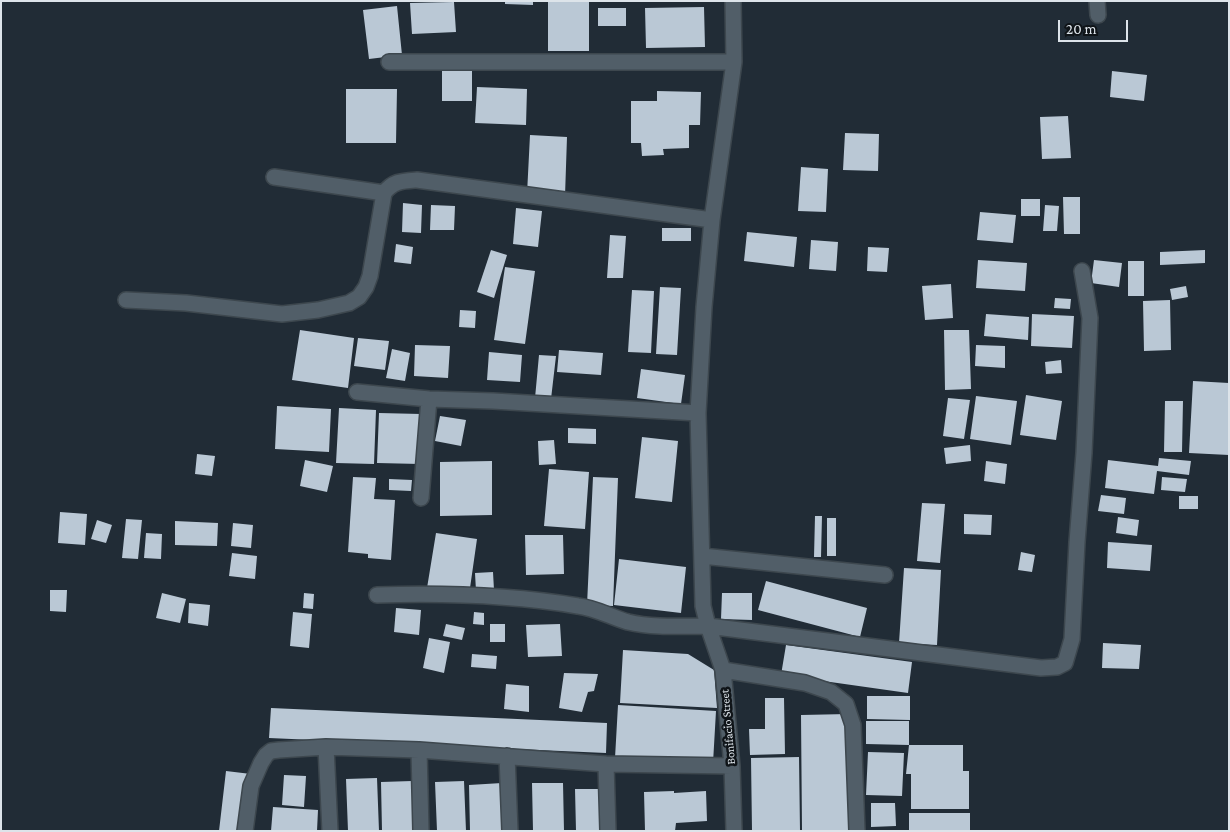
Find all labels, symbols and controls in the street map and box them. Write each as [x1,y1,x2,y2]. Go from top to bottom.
scale bar [1060,10,1130,42]
text: 20 m [1066,21,1097,37]
street label: Bonifacio Street [718,689,738,765]

